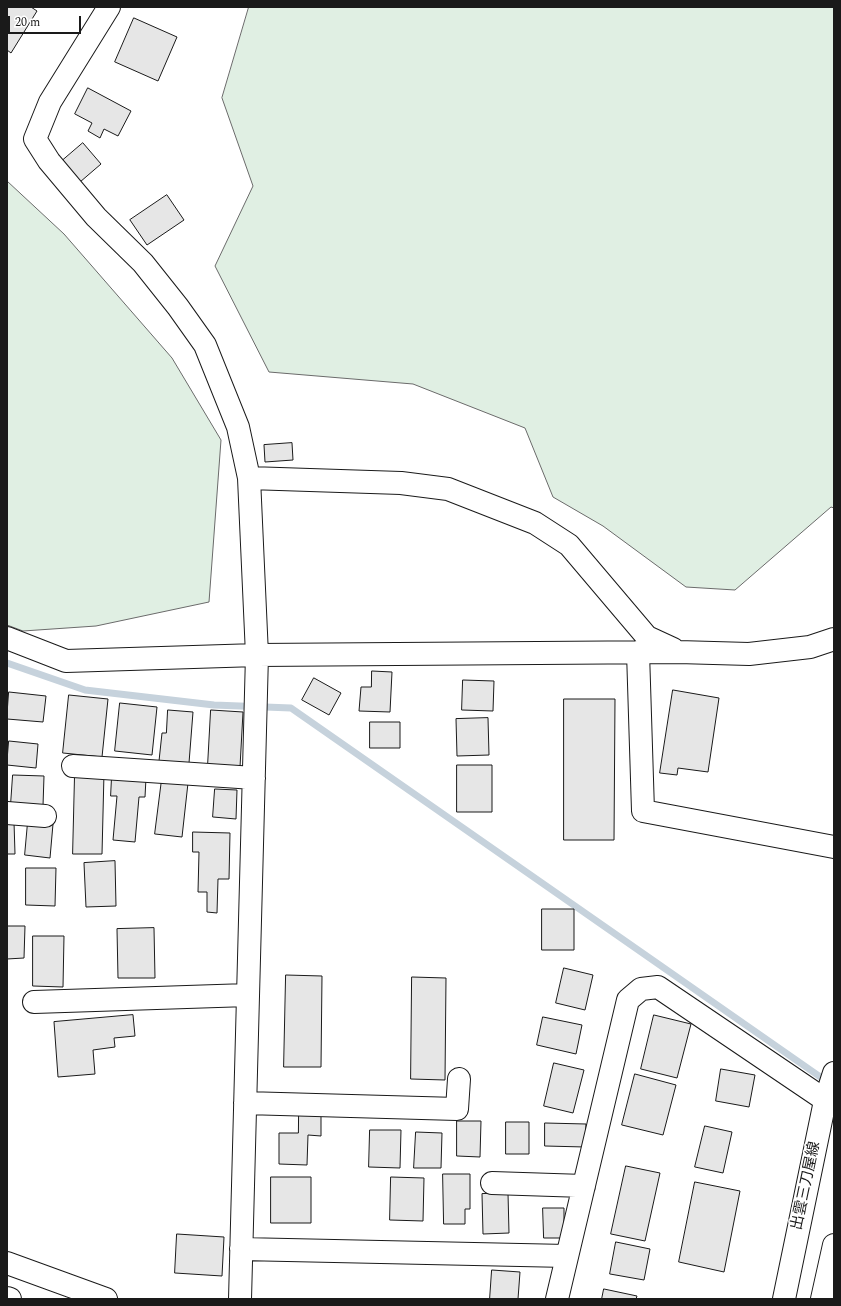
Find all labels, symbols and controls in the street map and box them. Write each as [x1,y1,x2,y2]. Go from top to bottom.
scale bar [10,8,83,34]
text: 20 m [15,13,40,32]
street label: 出雲三刀屋線 [789,1140,825,1232]

